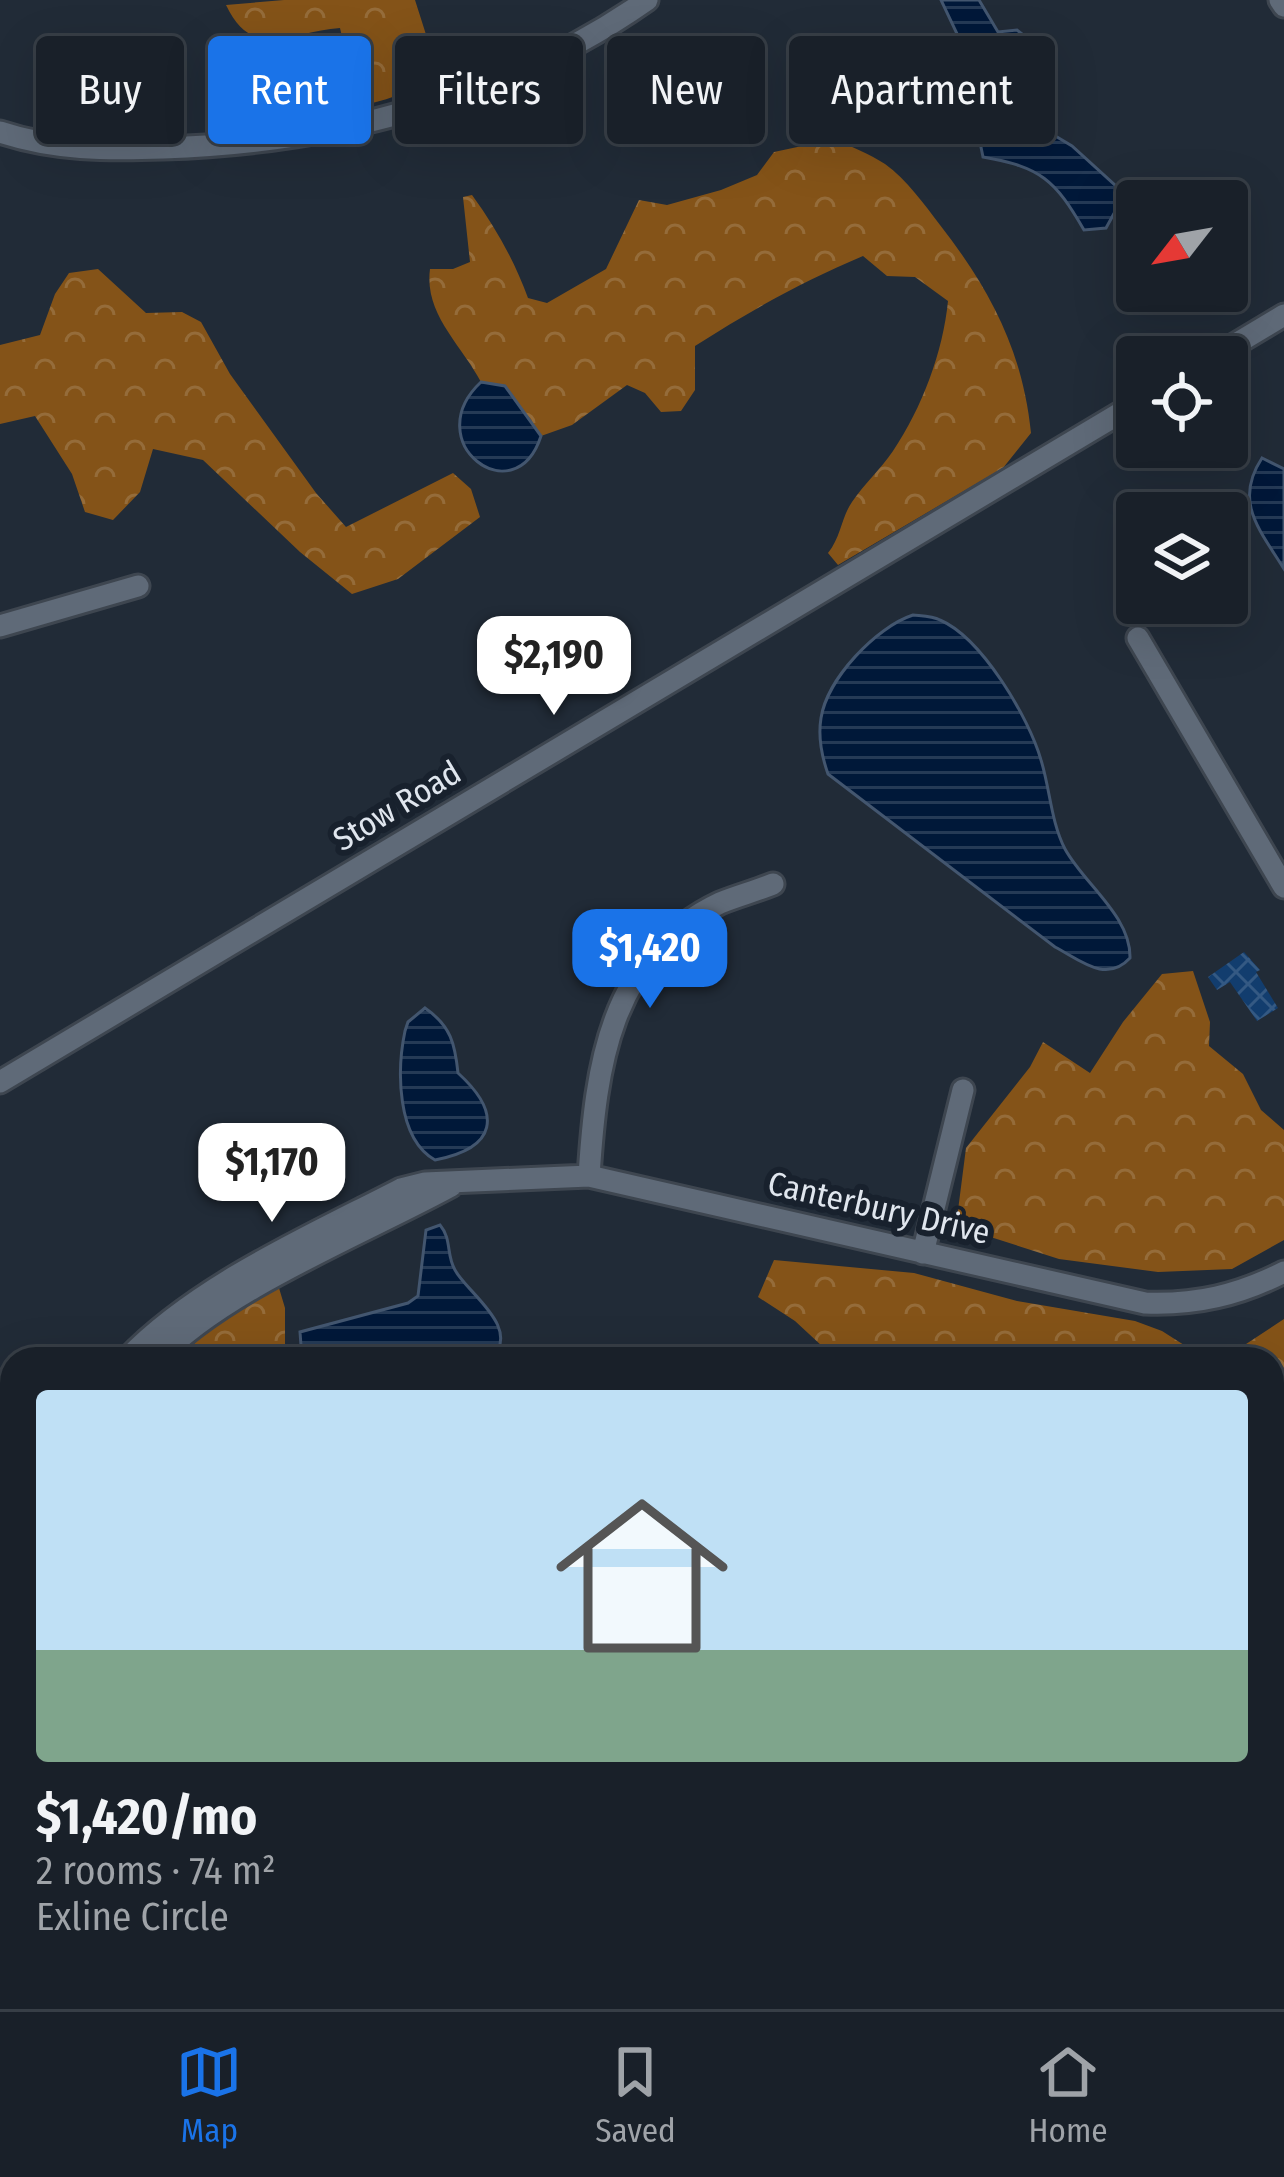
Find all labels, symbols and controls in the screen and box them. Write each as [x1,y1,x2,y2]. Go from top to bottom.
chip: Buy [36,36,184,144]
chip: Rent [208,36,371,144]
chip: Filters [395,36,583,144]
chip: New [607,36,765,144]
chip: Apartment [789,36,1055,144]
north arrow [1116,180,1248,312]
map controls [1116,180,1248,624]
button: locate [1116,336,1248,468]
button: layers [1116,492,1248,624]
pin: $2,190 [456,616,652,718]
text: $2,190 [504,632,604,678]
street label: Stow Road [326,752,468,860]
pin: $1,420 [552,909,748,1011]
text: $1,420 [599,925,701,971]
pin: $1,170 [174,1123,370,1225]
text: $1,170 [225,1139,319,1185]
street label: Canterbury Drive [764,1163,994,1253]
icon: home [534,1468,750,1684]
text: $1,420/mo [36,1786,257,1848]
text: 2 rooms · 74 m² [36,1848,276,1894]
text: Exline Circle [36,1894,229,1940]
tab: Map [176,2039,242,2151]
tab: Saved [595,2039,676,2151]
tab: Home [1029,2039,1108,2151]

